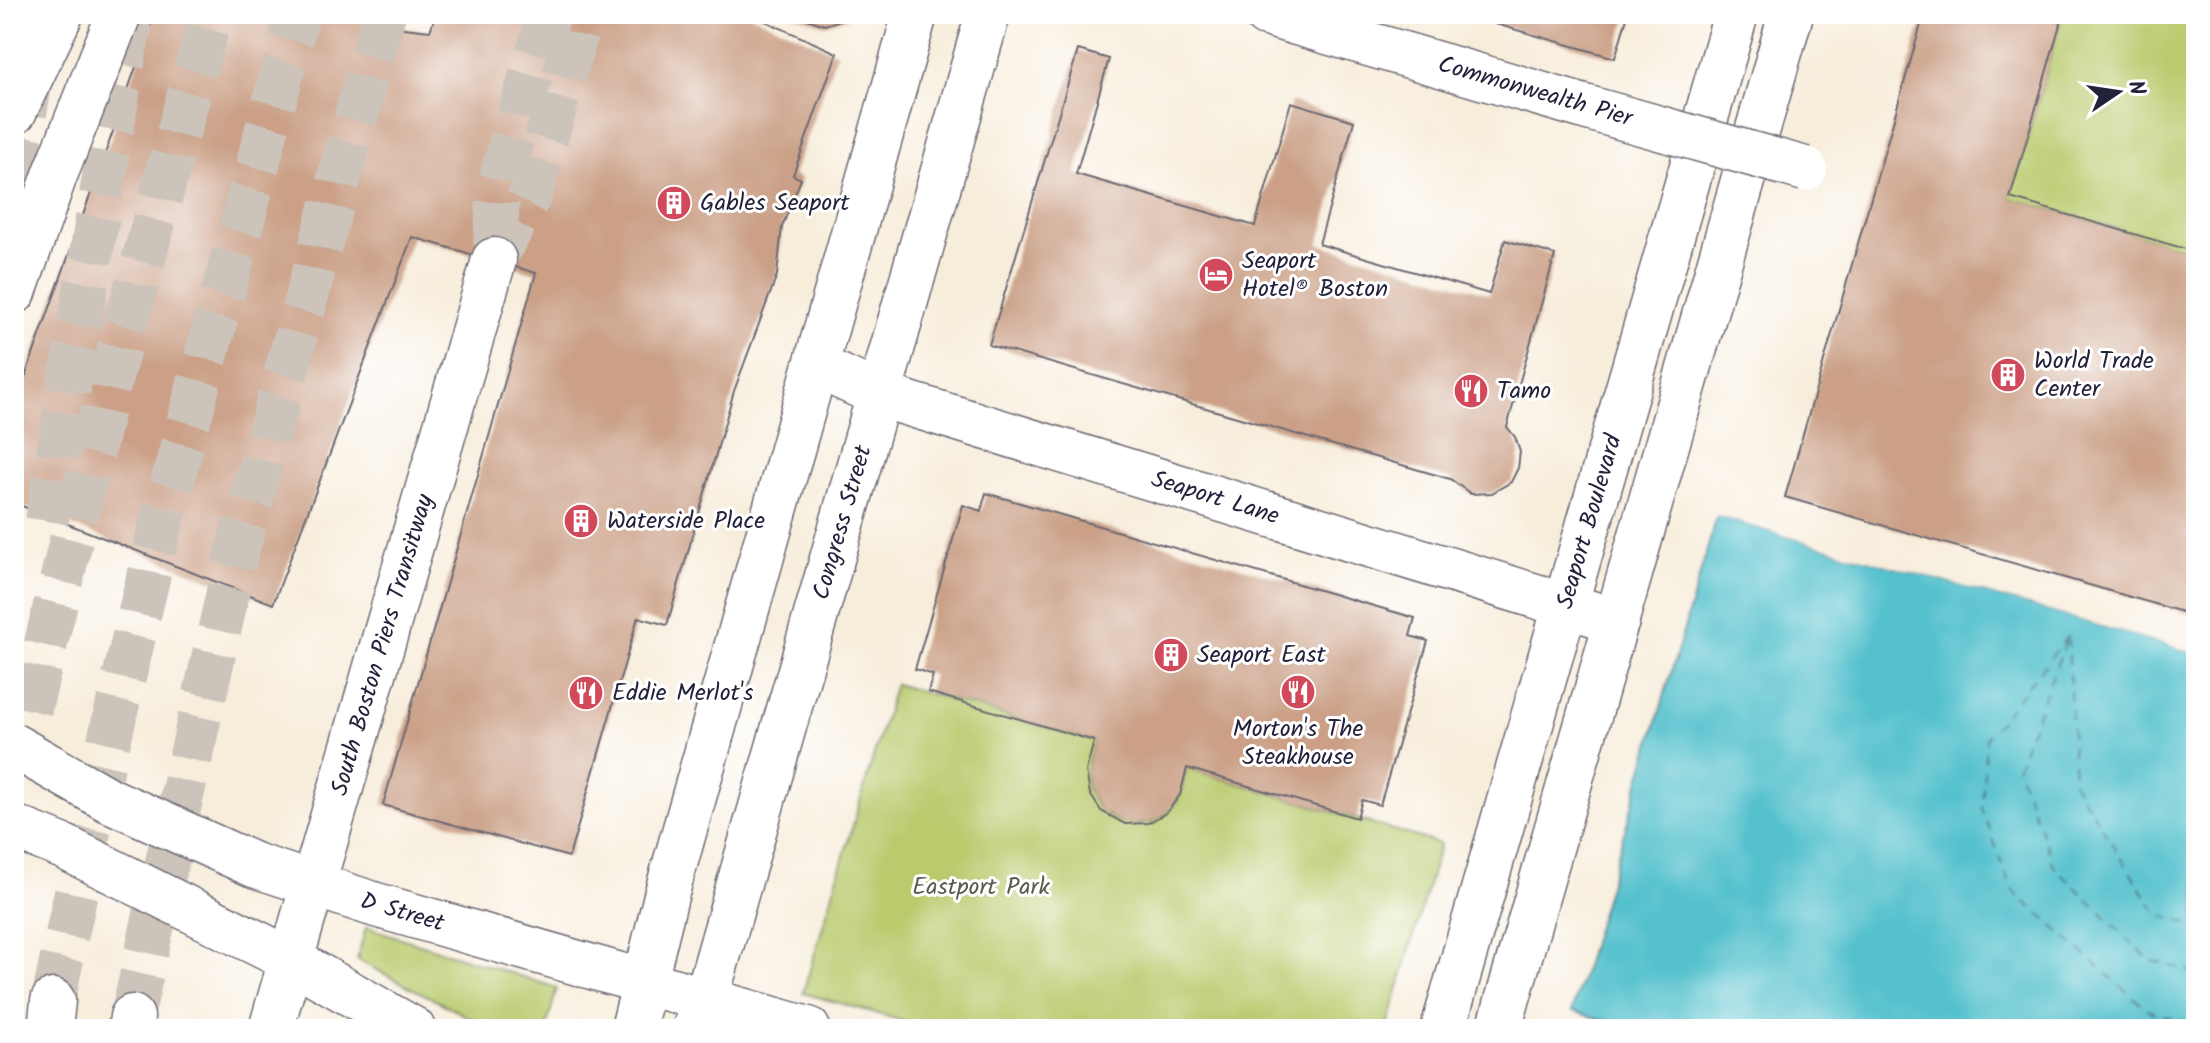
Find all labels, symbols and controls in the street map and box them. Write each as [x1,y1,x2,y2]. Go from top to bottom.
street label: Commonwealth Pier [1433,46,1639,139]
north arrow [2078,52,2158,132]
text: N [2116,77,2154,99]
building icon: Gables Seaport [655,184,693,222]
place label: Gables Seaport [700,184,850,223]
place label: Seaport Hotel® Boston [1242,242,1388,309]
hotel icon: Seaport Hotel® Boston [1197,256,1235,294]
place label: World Trade Center [2034,342,2154,409]
building icon: World Trade Center [1989,356,2027,394]
restaurant icon: Tamo [1452,372,1490,410]
place label: Tamo [1497,372,1551,411]
street label: Seaport Boulevard [1546,429,1633,614]
street label: Congress Street [802,440,883,604]
street label: Seaport Lane [1146,460,1284,536]
street label: South Boston Piers Transitway [320,489,445,800]
building icon: Waterside Place [562,502,600,540]
place label: Waterside Place [607,502,765,541]
building icon: Seaport East [1152,636,1190,674]
place label: Seaport East [1197,636,1327,675]
restaurant icon: Morton's The Steakhouse [1279,673,1317,711]
restaurant icon: Eddie Merlot's [567,674,605,712]
place label: Eddie Merlot's [612,674,754,713]
place label: Morton's The Steakhouse [1233,710,1363,777]
park label: Eastport Park [912,868,1050,907]
street label: D Street [355,882,450,943]

